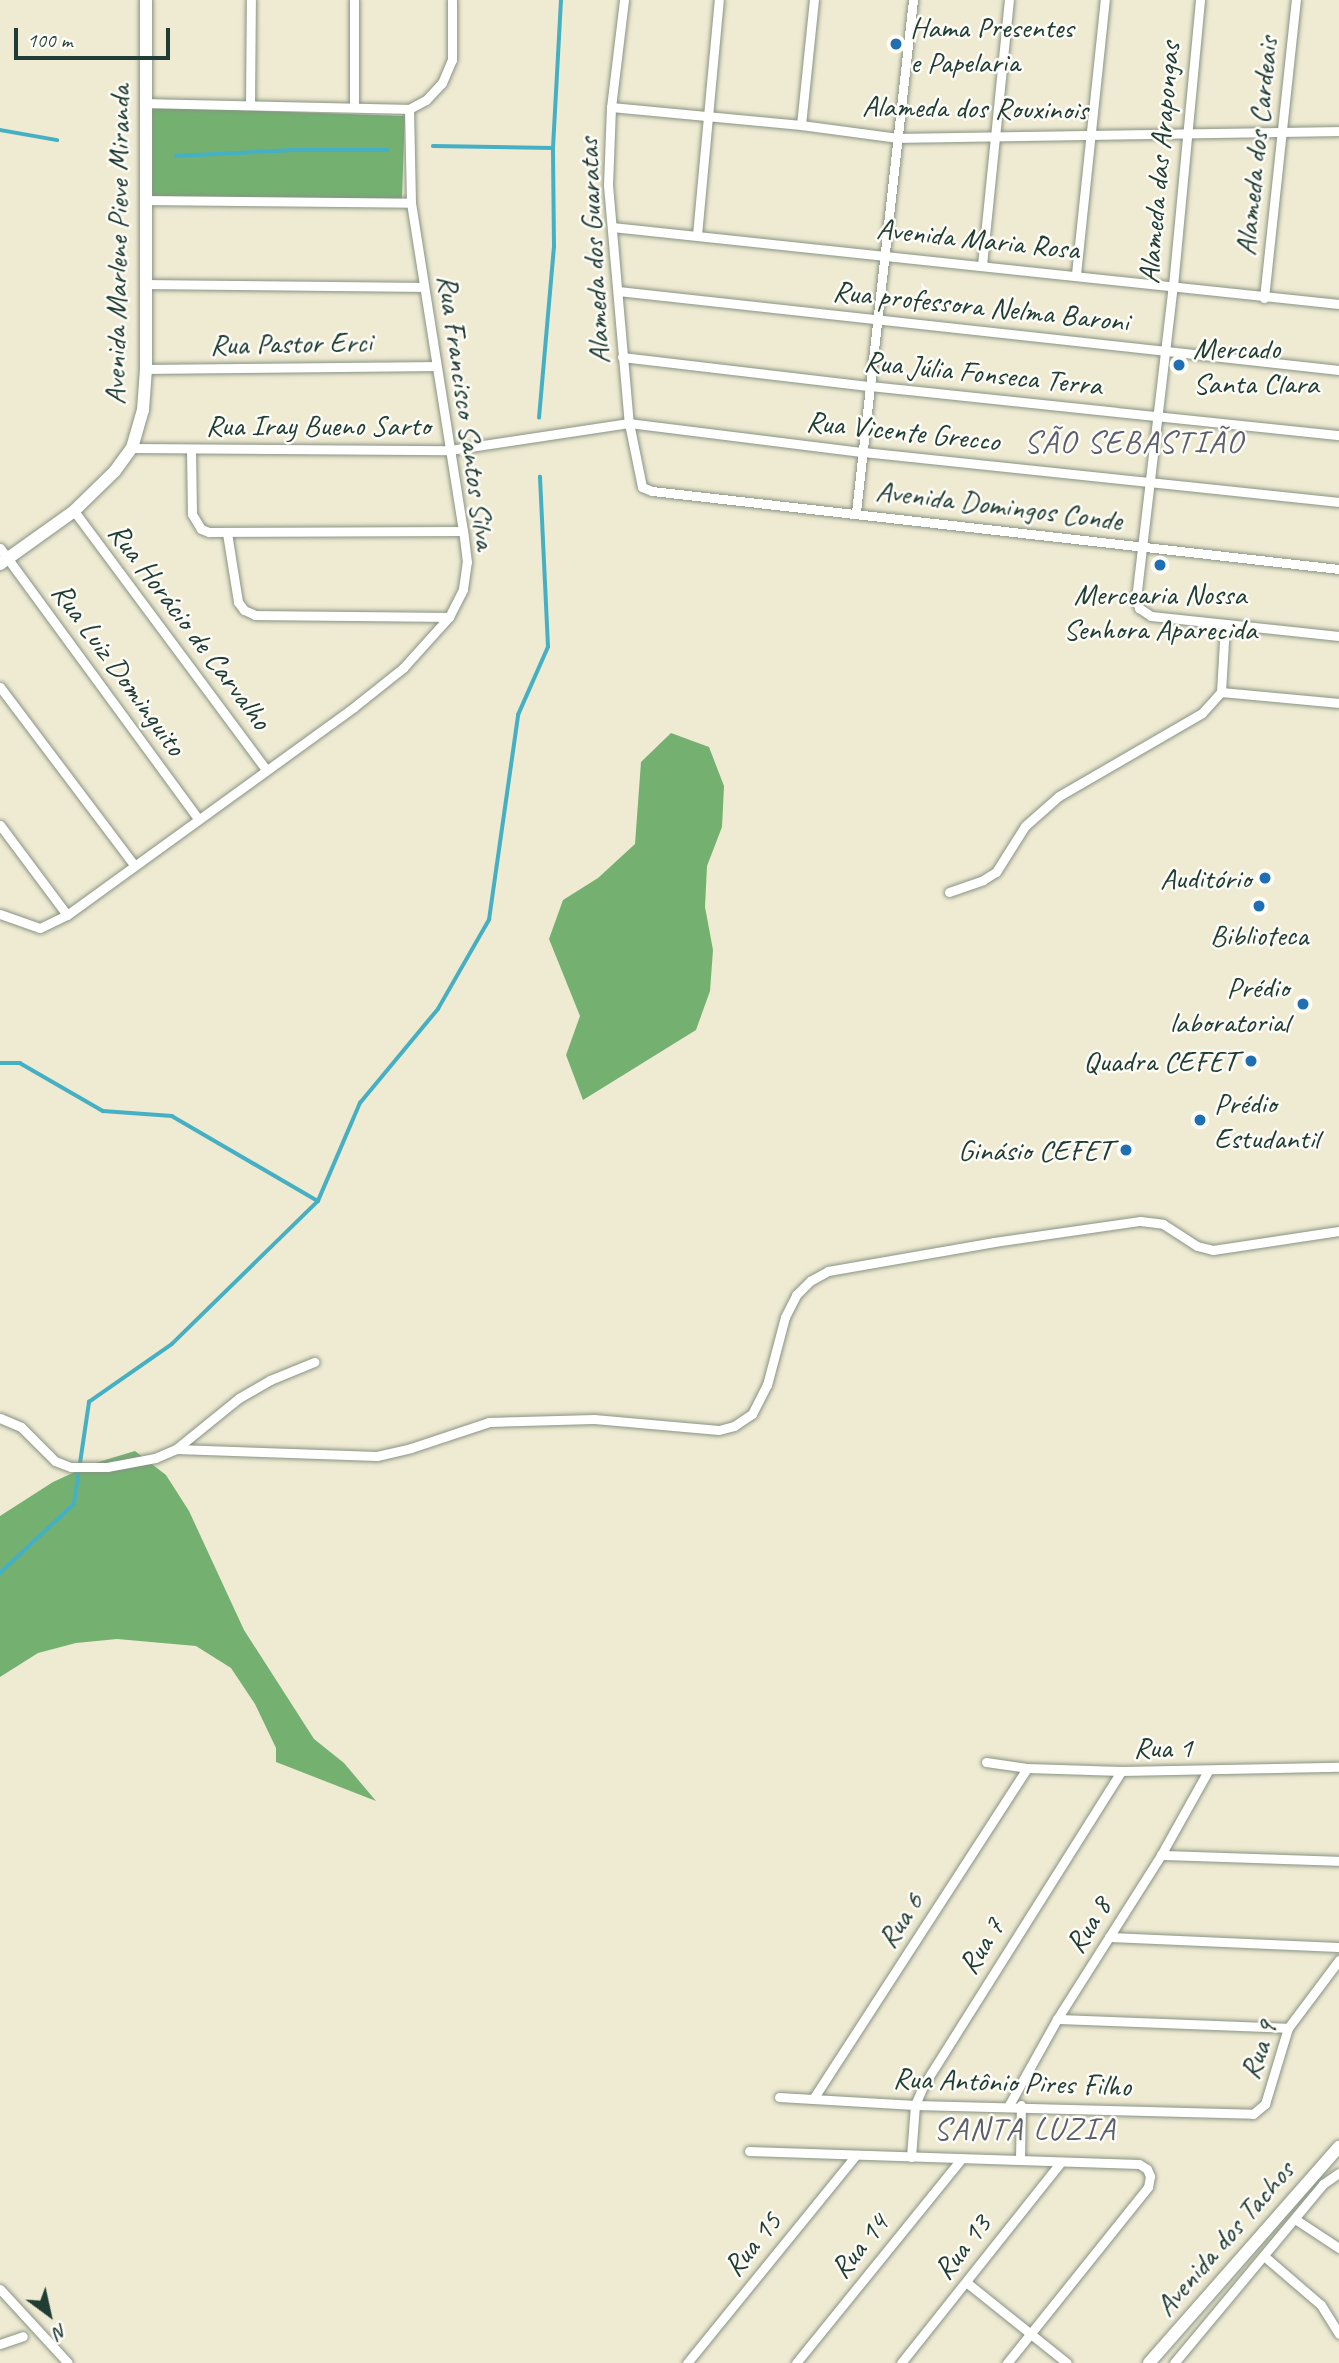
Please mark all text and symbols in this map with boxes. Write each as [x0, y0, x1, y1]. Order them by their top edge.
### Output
place label: Hama Presentes e Papelaria [910, 9, 1074, 79]
scale bar [18, 14, 173, 58]
text: 100 m [27, 27, 72, 53]
street label: Alameda dos Cardeais [1227, 35, 1285, 257]
marker: Hama Presentes e Papelaria [888, 36, 904, 52]
street label: Alameda das Arapongas [1131, 41, 1187, 285]
street label: Avenida Marlene Pieve Miranda [96, 85, 138, 405]
street label: Alameda dos Rouxinois [862, 88, 1088, 128]
street label: Alameda dos Guaratas [569, 137, 617, 365]
street label: Avenida Maria Rosa [874, 210, 1082, 268]
street label: Rua Francisco Santos Silva [430, 272, 504, 552]
street label: Rua professora Nelma Baroni [830, 272, 1132, 340]
street label: Rua Pastor Erci [209, 324, 373, 362]
place label: Mercado Santa Clara [1193, 330, 1318, 400]
street label: Rua Júlia Fonseca Terra [863, 343, 1103, 403]
marker: Mercado Santa Clara [1171, 357, 1187, 373]
street label: Rua Vicente Grecco [805, 403, 1001, 459]
street label: Rua Iray Bueno Sarto [205, 407, 431, 443]
district label: SÃO SEBASTIÃO [1026, 423, 1242, 461]
street label: Avenida Domingos Conde [874, 472, 1124, 538]
street label: Rua Horácio de Carvalho [101, 516, 279, 736]
marker: Mercearia Nossa Senhora Aparecida [1152, 557, 1168, 573]
street label: Rua Luiz Dominguito [45, 576, 193, 762]
place label: Mercearia Nossa Senhora Aparecida [1063, 576, 1257, 646]
place label: Auditório [1160, 860, 1251, 896]
marker: Auditório [1257, 870, 1273, 886]
marker: Biblioteca [1251, 898, 1267, 914]
place label: Biblioteca [1210, 917, 1308, 953]
place label: Prédio laboratorial [1170, 969, 1289, 1040]
marker: Prédio laboratorial [1295, 996, 1311, 1012]
place label: Quadra CEFET [1083, 1043, 1237, 1079]
marker: Quadra CEFET [1243, 1053, 1259, 1069]
place label: Prédio Estudantil [1214, 1085, 1319, 1156]
marker: Prédio Estudantil [1192, 1112, 1208, 1128]
place label: Ginásio CEFET [958, 1132, 1112, 1168]
marker: Ginásio CEFET [1118, 1142, 1134, 1158]
street label: Rua 1 [1133, 1729, 1193, 1765]
street label: Rua 6 [869, 1885, 931, 1955]
street label: Rua 8 [1057, 1890, 1119, 1960]
street label: Rua 7 [950, 1911, 1012, 1981]
street label: Rua 9 [1231, 2016, 1285, 2084]
street label: Rua Antônio Pires Filho [892, 2060, 1132, 2104]
district label: SANTA LUZIA [935, 2110, 1115, 2148]
street label: Avenida dos Tachos [1147, 2153, 1301, 2323]
street label: Rua 15 [715, 2204, 789, 2284]
street label: Rua 14 [822, 2206, 896, 2286]
street label: Rua 13 [925, 2207, 999, 2287]
north arrow [14, 2279, 84, 2349]
text: N [49, 2318, 72, 2345]

